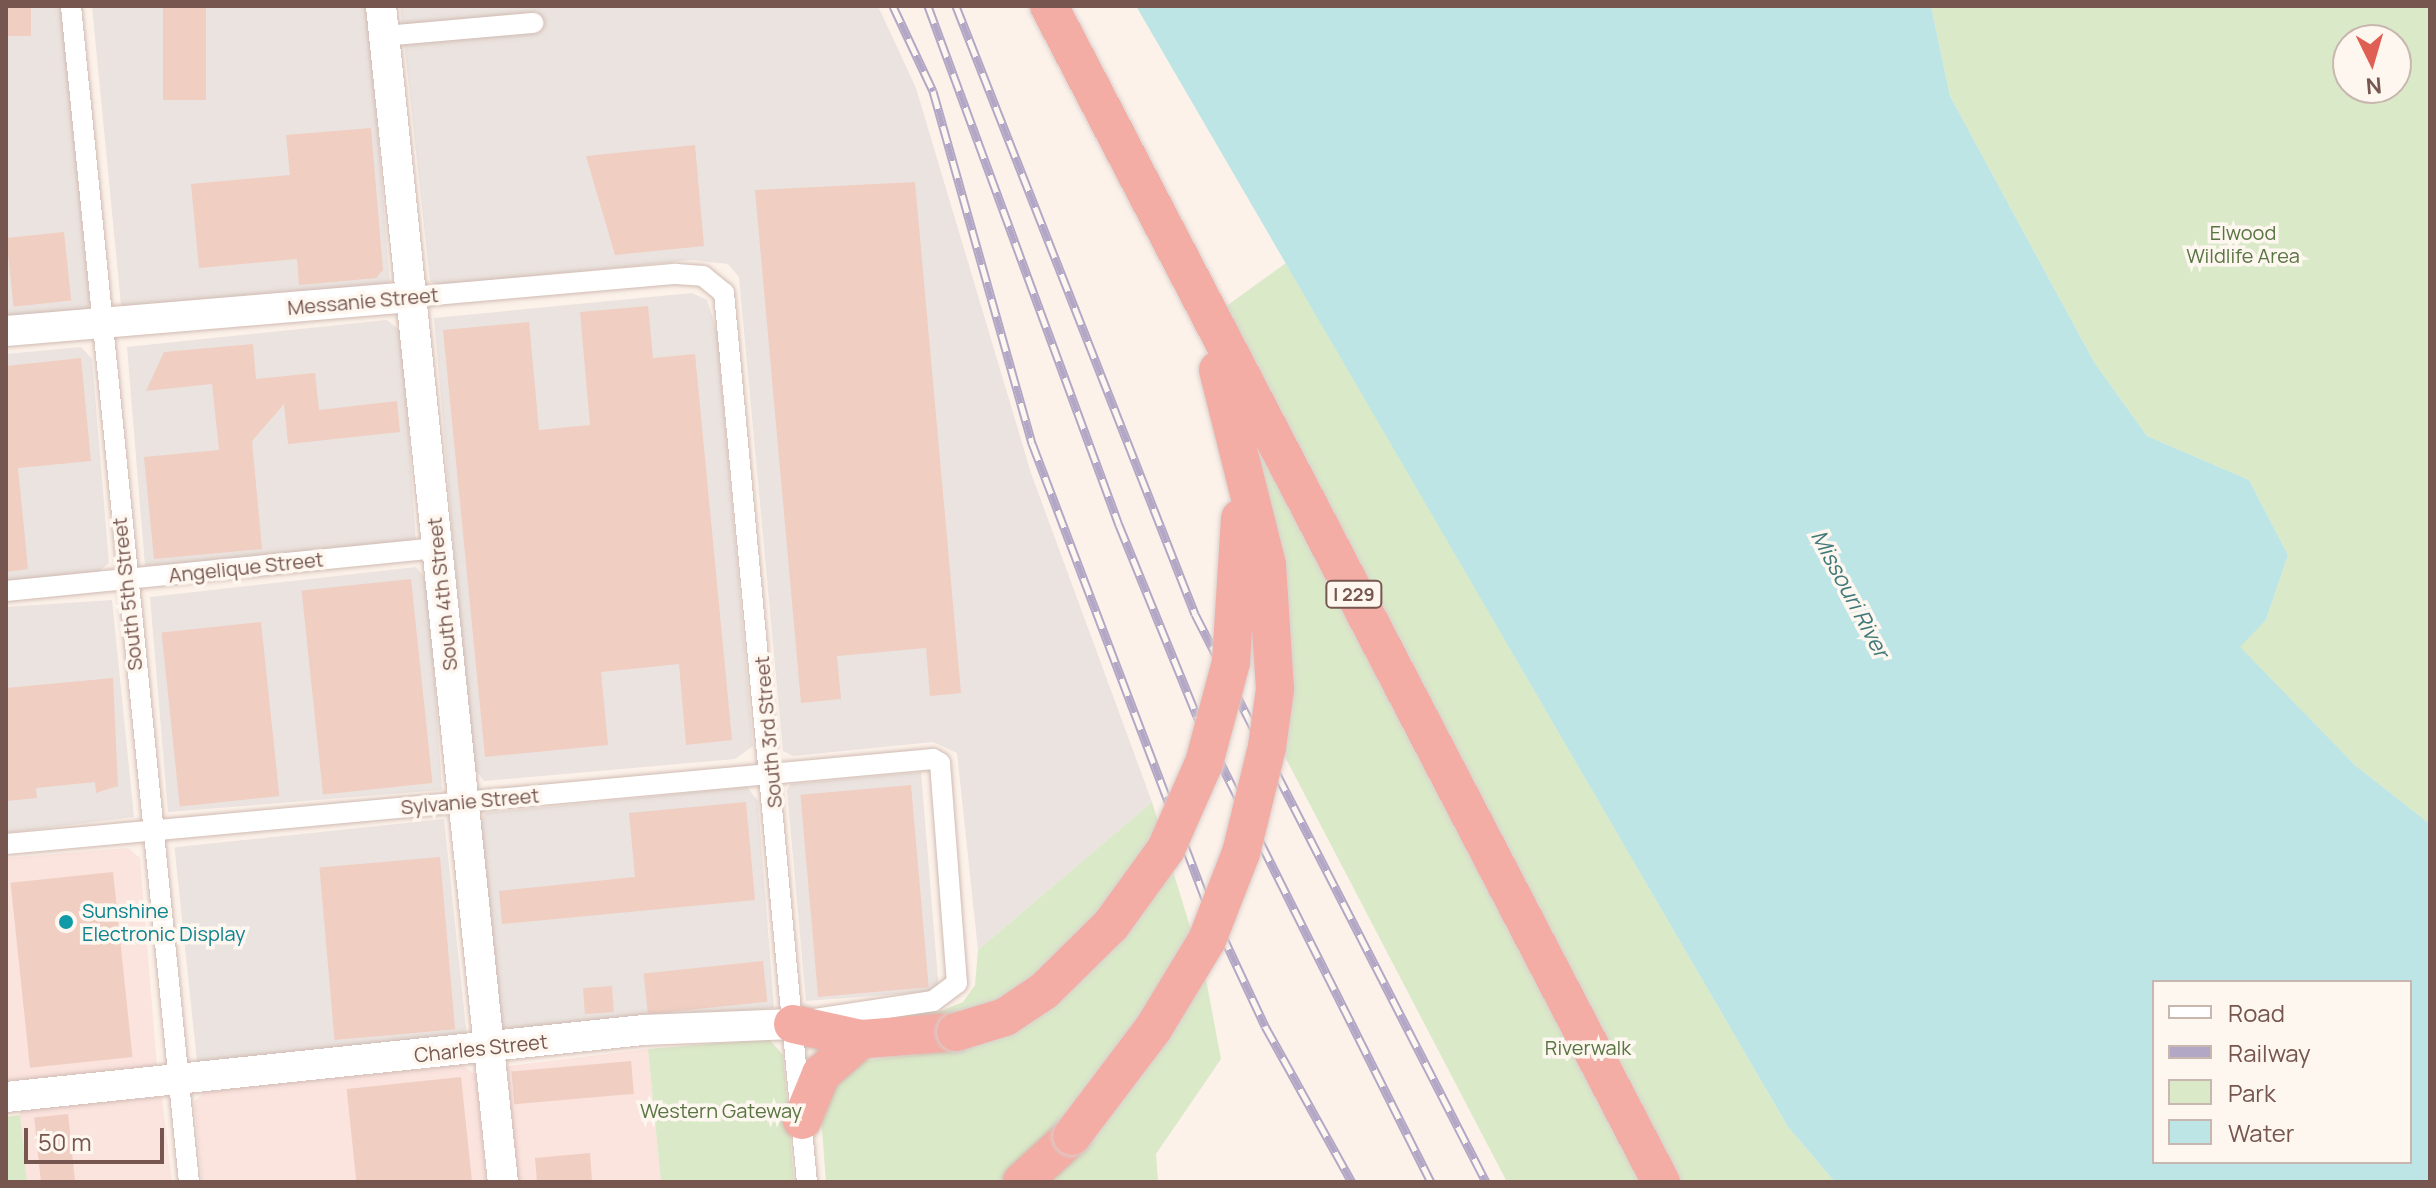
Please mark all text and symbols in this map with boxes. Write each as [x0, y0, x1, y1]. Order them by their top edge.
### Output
north arrow [2332, 24, 2412, 104]
text: N [2365, 70, 2383, 102]
park label: Elwood Wildlife Area [2186, 221, 2300, 268]
street label: Messanie Street [286, 282, 440, 320]
street label: South 5th Street [107, 516, 147, 672]
street label: South 4th Street [422, 516, 462, 672]
water label: Missouri River [1805, 526, 1895, 662]
street label: Angelique Street [167, 547, 325, 587]
road number: I 229 [1324, 580, 1384, 608]
street label: South 3rd Street [749, 655, 787, 809]
street label: Sylvanie Street [400, 783, 540, 819]
place label: Sunshine Electronic Display [82, 898, 245, 945]
marker: Sunshine Electronic Display [57, 913, 75, 931]
legend [2152, 980, 2412, 1164]
text: Road [2228, 996, 2285, 1029]
street label: Charles Street [413, 1029, 549, 1067]
park label: Riverwalk [1545, 1035, 1631, 1059]
text: Railway [2228, 1036, 2311, 1069]
text: Park [2228, 1076, 2276, 1109]
park label: Western Gateway [640, 1098, 802, 1122]
scale bar [28, 1112, 168, 1162]
text: Water [2228, 1116, 2295, 1149]
text: 50 m [38, 1125, 92, 1158]

